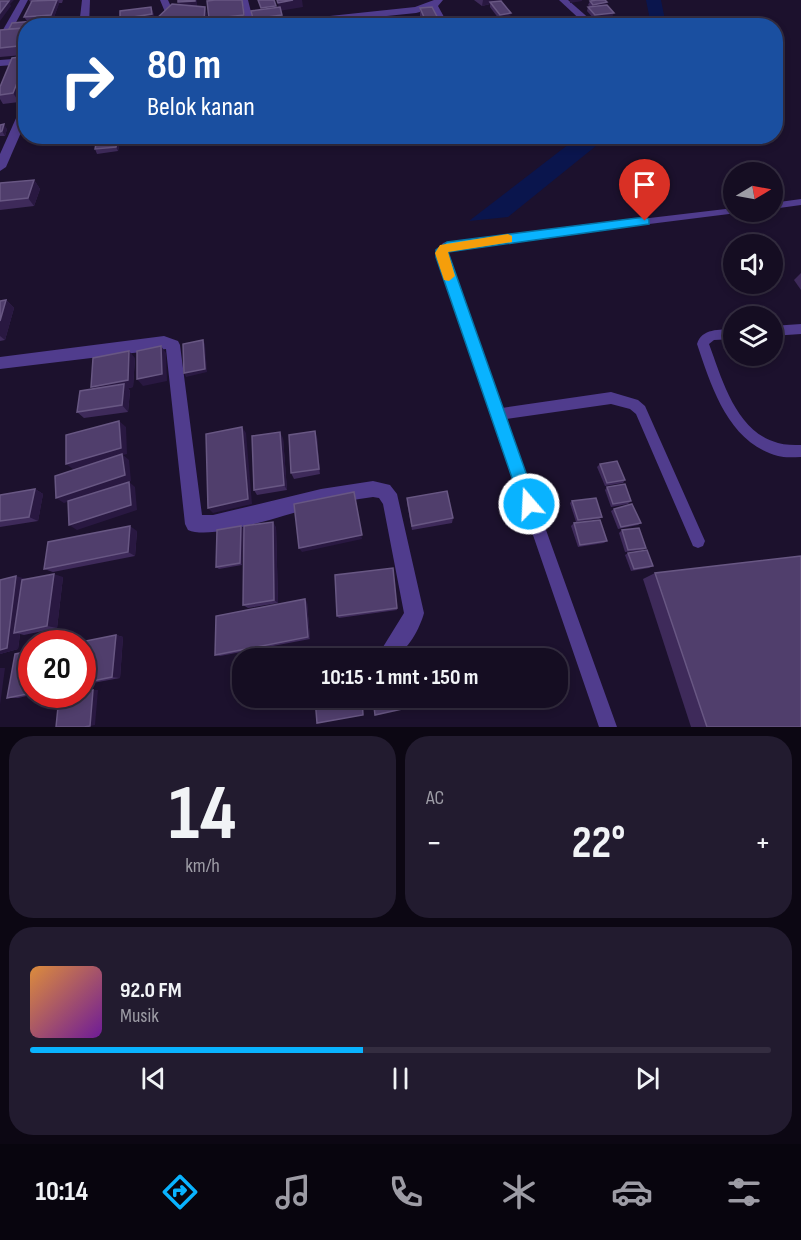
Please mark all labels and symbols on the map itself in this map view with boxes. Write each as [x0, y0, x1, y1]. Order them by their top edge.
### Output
pin [619, 159, 670, 221]
north arrow [723, 162, 783, 222]
position arrow [497, 472, 561, 536]
speed limit sign: 20 [18, 630, 96, 708]

